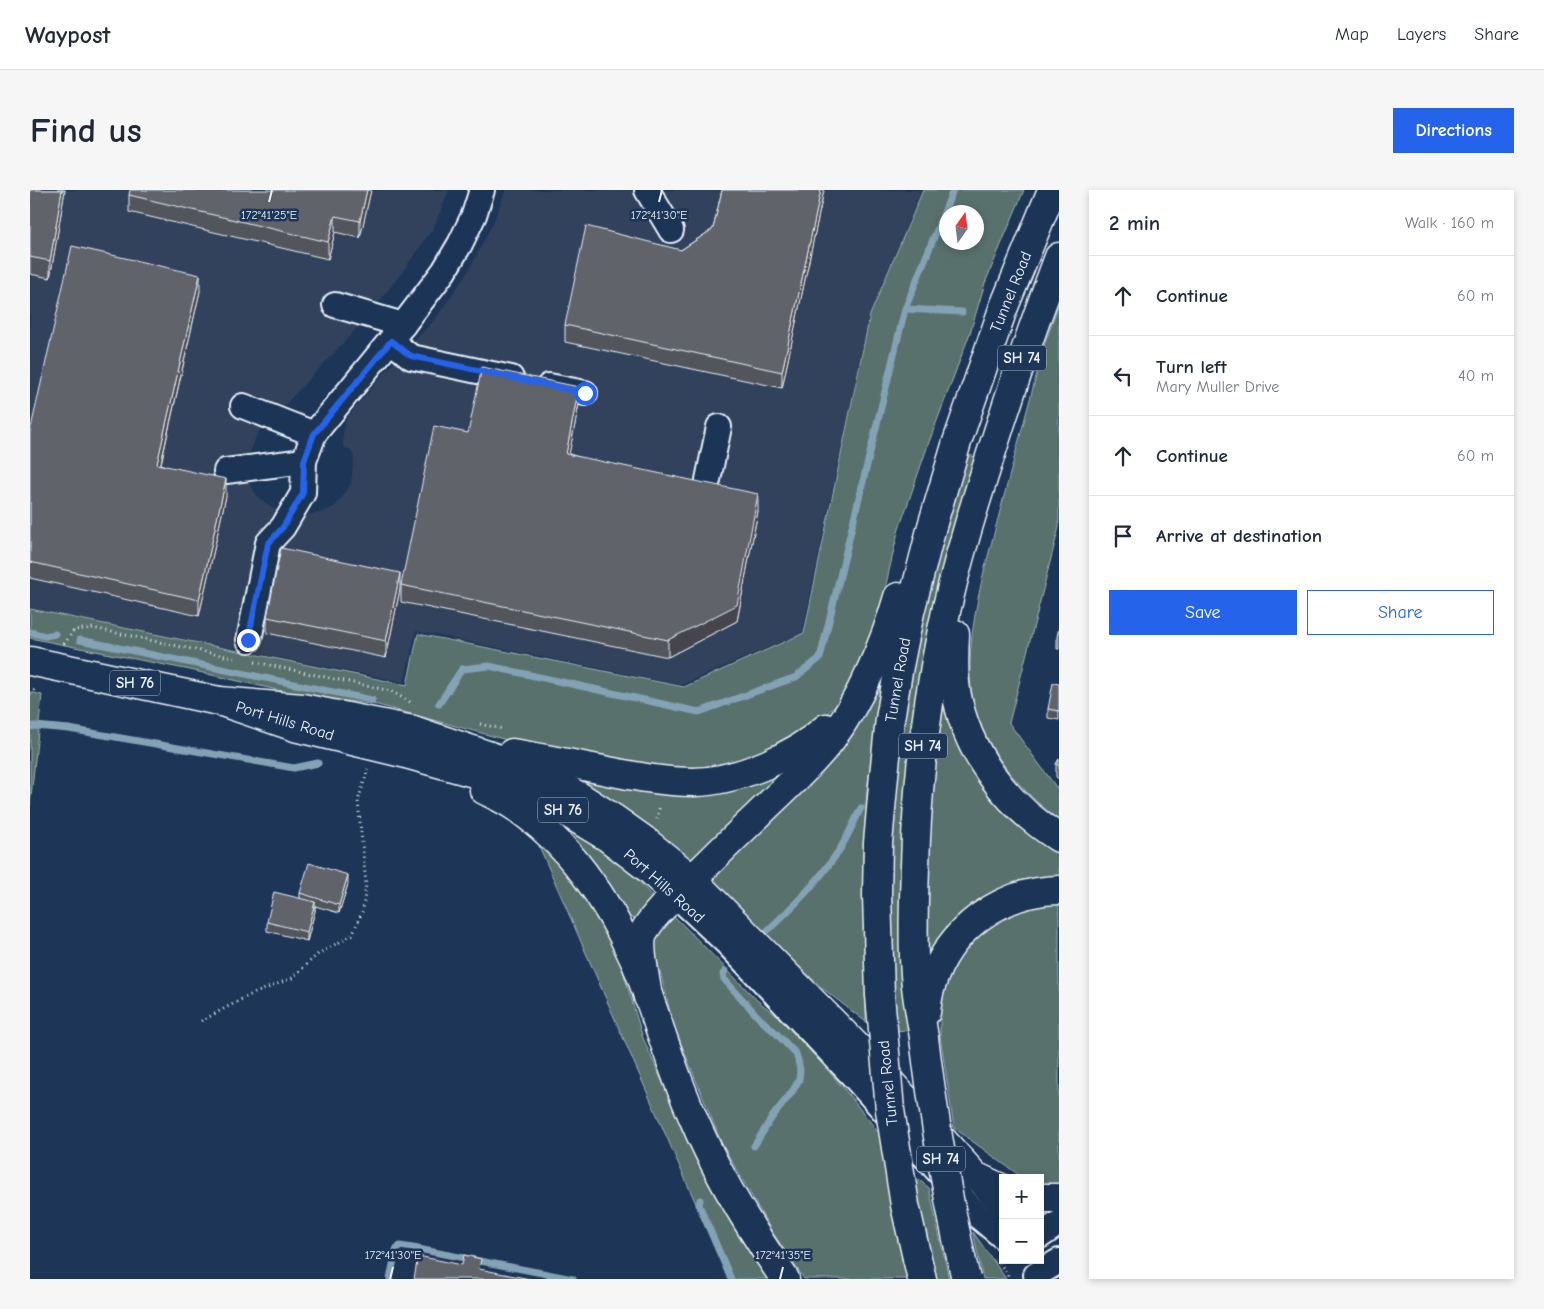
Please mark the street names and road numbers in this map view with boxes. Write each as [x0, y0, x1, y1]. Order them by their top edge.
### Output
street label: Tunnel Road [987, 249, 1035, 335]
road number: SH 74 [998, 346, 1046, 370]
street label: Tunnel Road [882, 636, 914, 724]
road number: SH 76 [110, 670, 160, 696]
street label: Port Hills Road [234, 698, 336, 744]
road number: SH 74 [899, 734, 947, 758]
road number: SH 76 [538, 798, 588, 822]
street label: Port Hills Road [620, 845, 708, 927]
street label: Tunnel Road [875, 1039, 901, 1127]
road number: SH 74 [917, 1146, 965, 1172]

